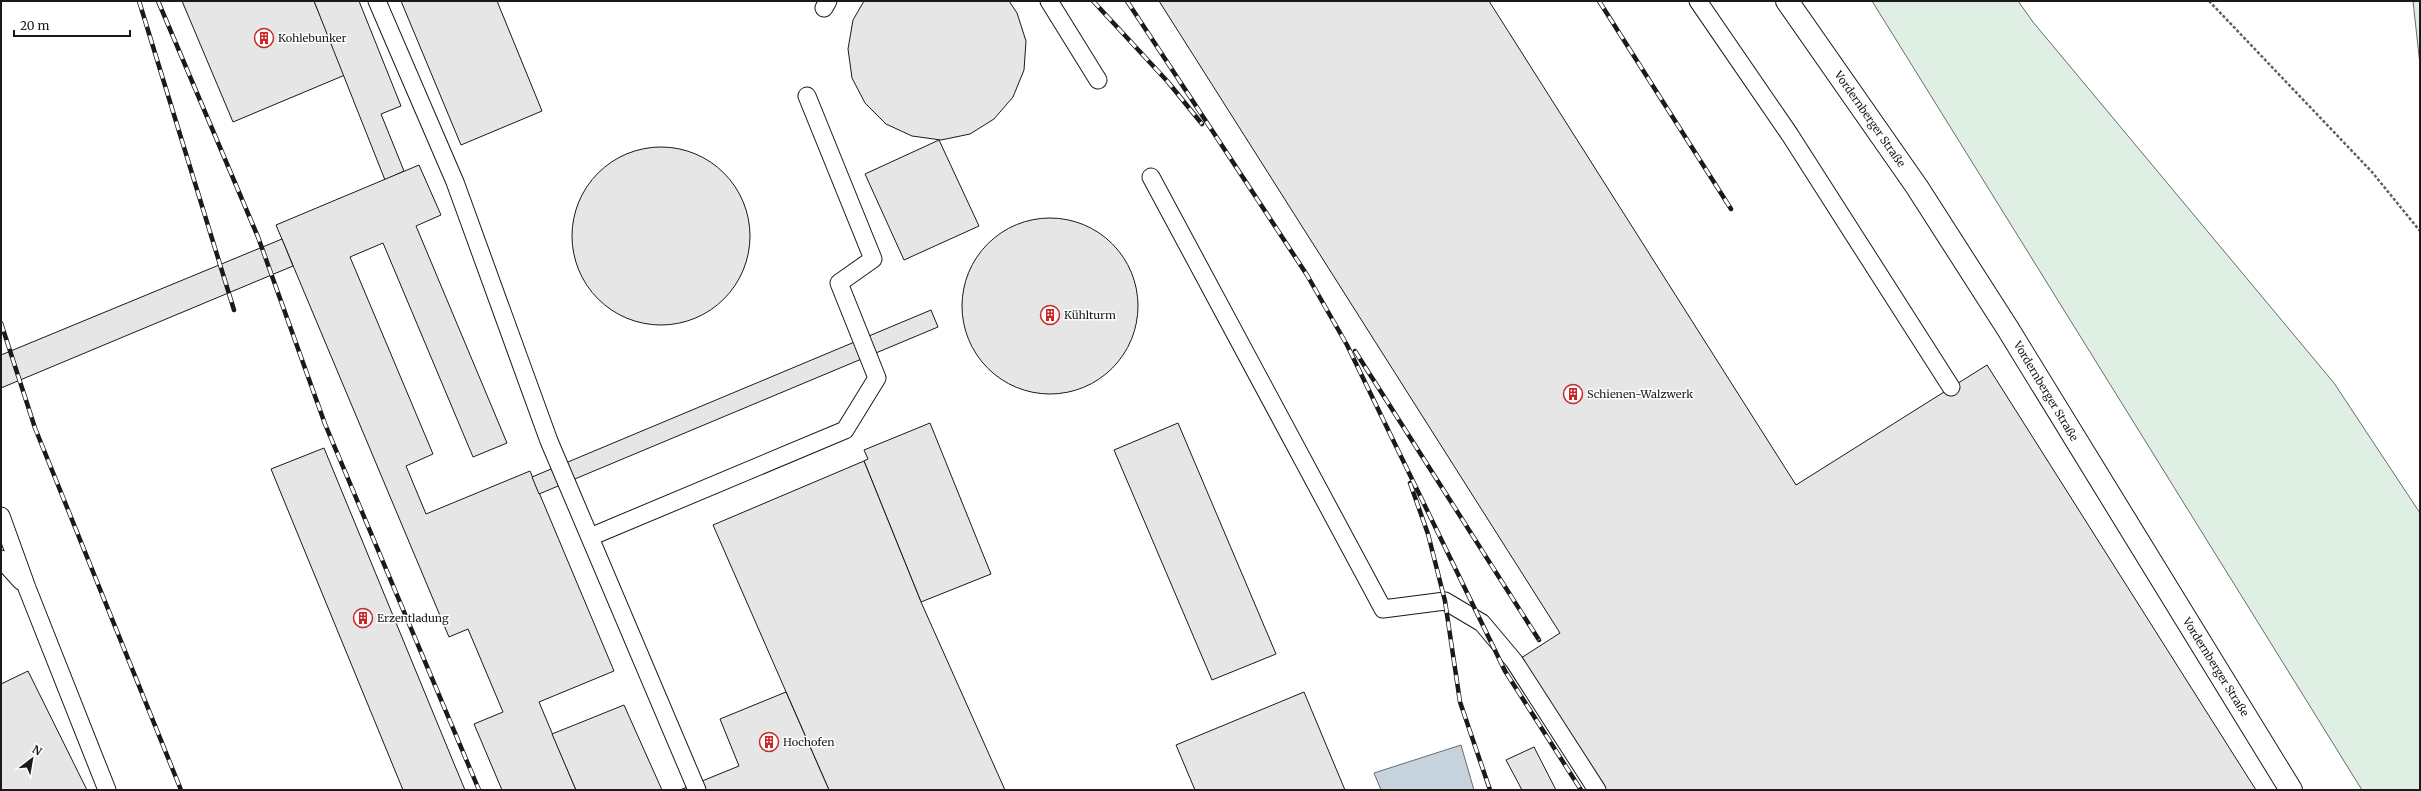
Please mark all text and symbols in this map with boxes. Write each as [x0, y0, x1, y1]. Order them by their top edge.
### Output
scale bar [14, 12, 130, 38]
text: 20 m [20, 18, 49, 33]
building icon: Kohlebunker [253, 27, 275, 49]
place label: Kohlebunker [278, 31, 346, 45]
street label: Vordernberger Straße [1831, 67, 1909, 170]
building icon: Kühlturm [1039, 304, 1061, 326]
place label: Kühlturm [1064, 308, 1116, 322]
street label: Vordernberger Straße [2010, 338, 2081, 444]
building icon: Schienen-Walzwerk [1562, 383, 1584, 405]
place label: Schienen-Walzwerk [1587, 387, 1693, 401]
building icon: Erzentladung [352, 607, 374, 629]
place label: Erzentladung [377, 611, 449, 625]
street label: Vordernberger Straße [2179, 614, 2252, 719]
building icon: Hochofen [758, 731, 780, 753]
place label: Hochofen [783, 735, 835, 749]
north arrow [12, 739, 52, 779]
text: N [30, 742, 45, 759]

